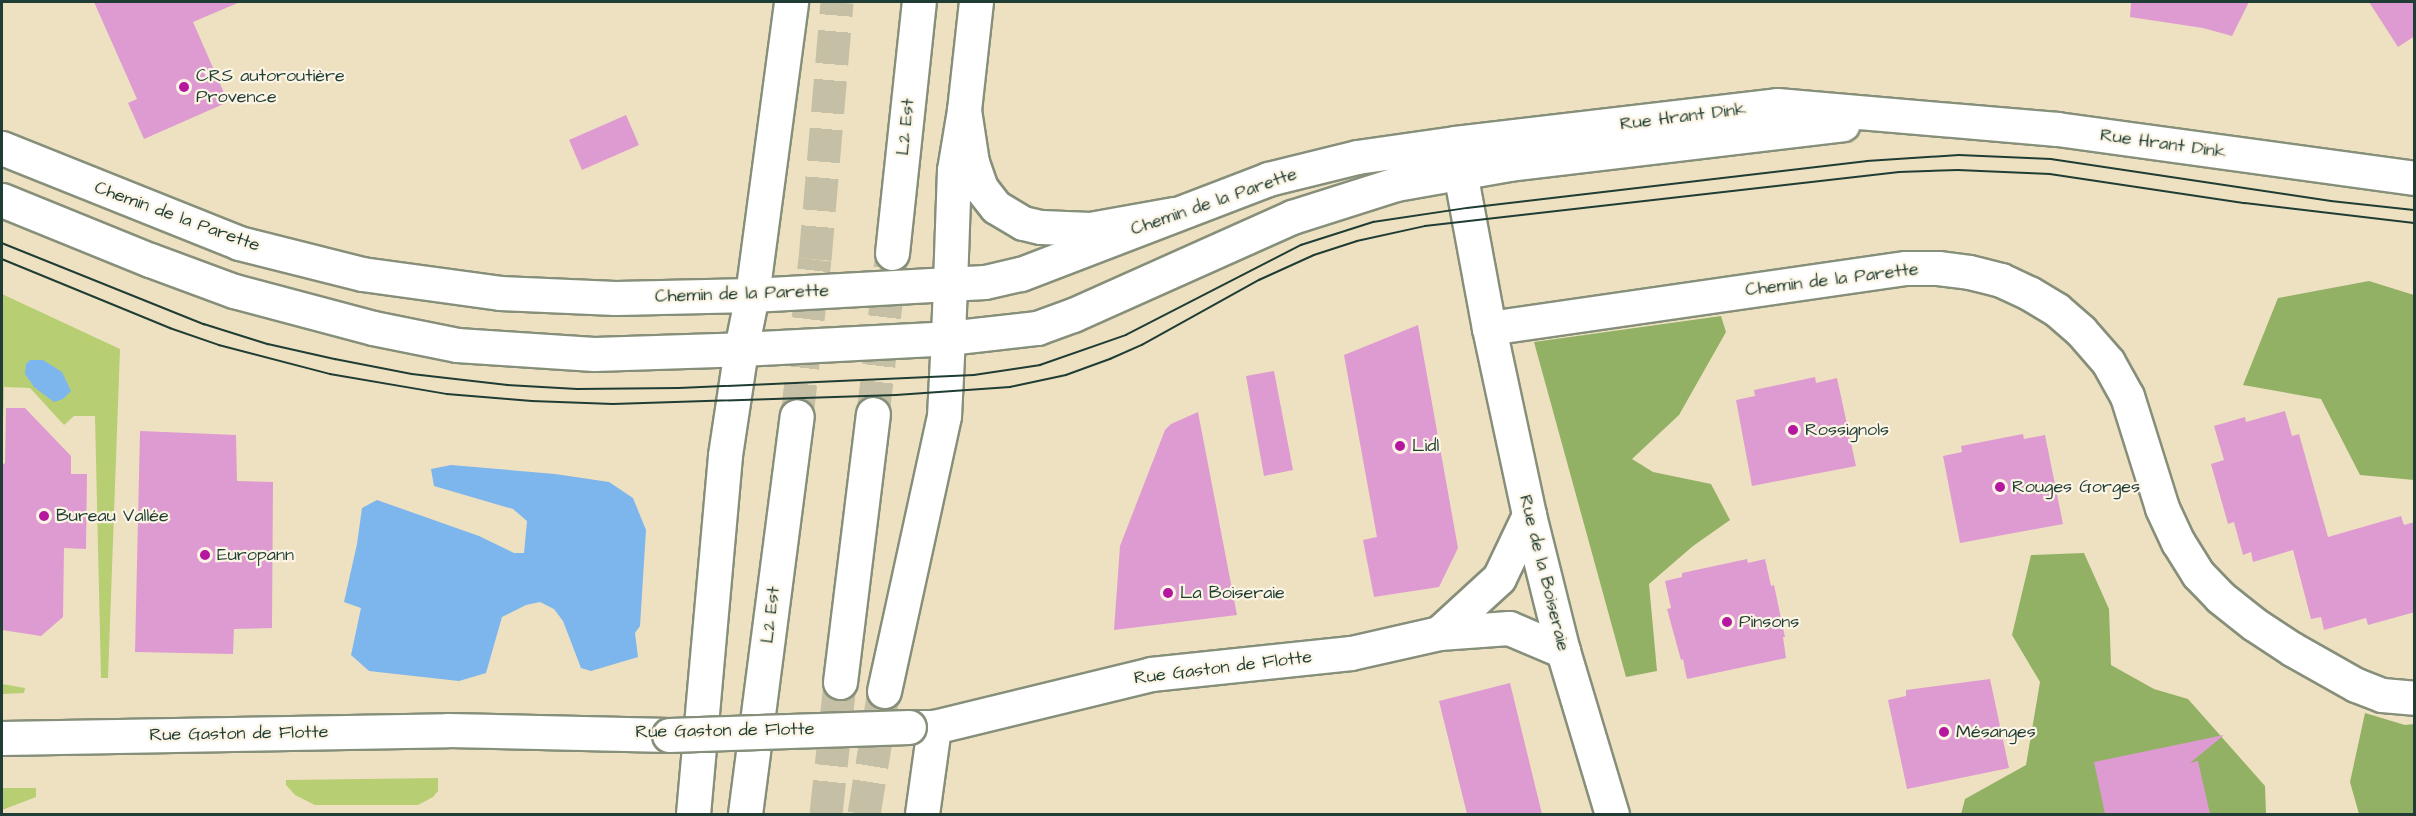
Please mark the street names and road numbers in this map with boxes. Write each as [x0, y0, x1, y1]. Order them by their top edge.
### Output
street label: L2 Est [892, 98, 920, 156]
street label: Rue Hrant Dink [1619, 99, 1747, 135]
street label: Rue Hrant Dink [2099, 124, 2227, 164]
street label: Chemin de la Parette [1128, 163, 1300, 241]
street label: Chemin de la Parette [91, 177, 263, 257]
street label: Chemin de la Parette [1744, 259, 1920, 301]
street label: Chemin de la Parette [655, 280, 829, 308]
street label: Rue de la Boiseraie [1514, 493, 1574, 653]
street label: L2 Est [757, 585, 785, 645]
street label: Rue Gaston de Flotte [1133, 646, 1313, 690]
street label: Rue Gaston de Flotte [635, 719, 815, 743]
street label: Rue Gaston de Flotte [149, 722, 329, 746]

